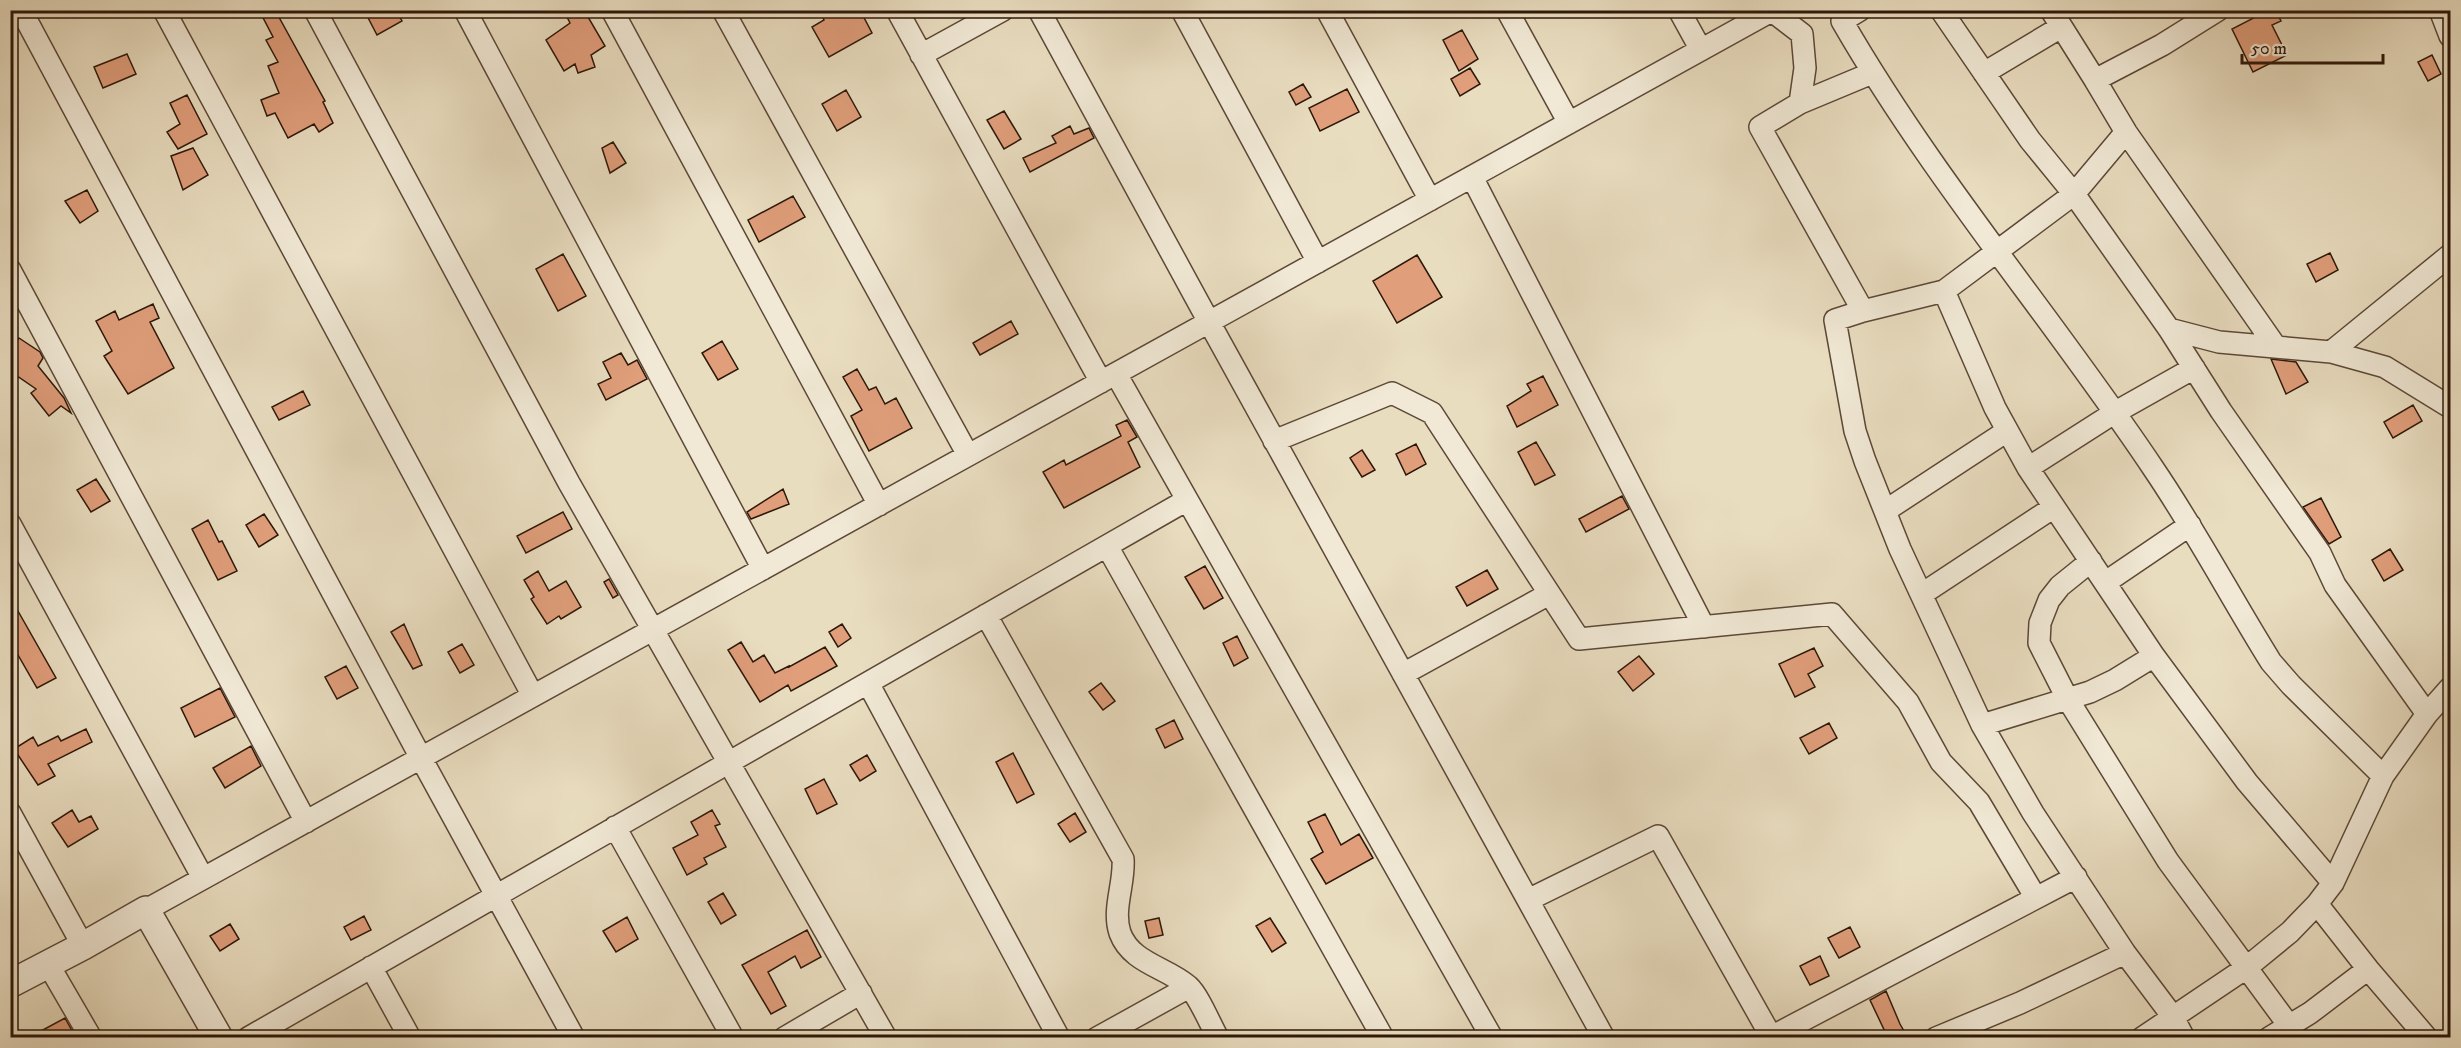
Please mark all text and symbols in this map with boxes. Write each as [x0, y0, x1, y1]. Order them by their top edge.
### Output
scale bar [2242, 27, 2383, 65]
text: 50 m [2251, 38, 2287, 60]

